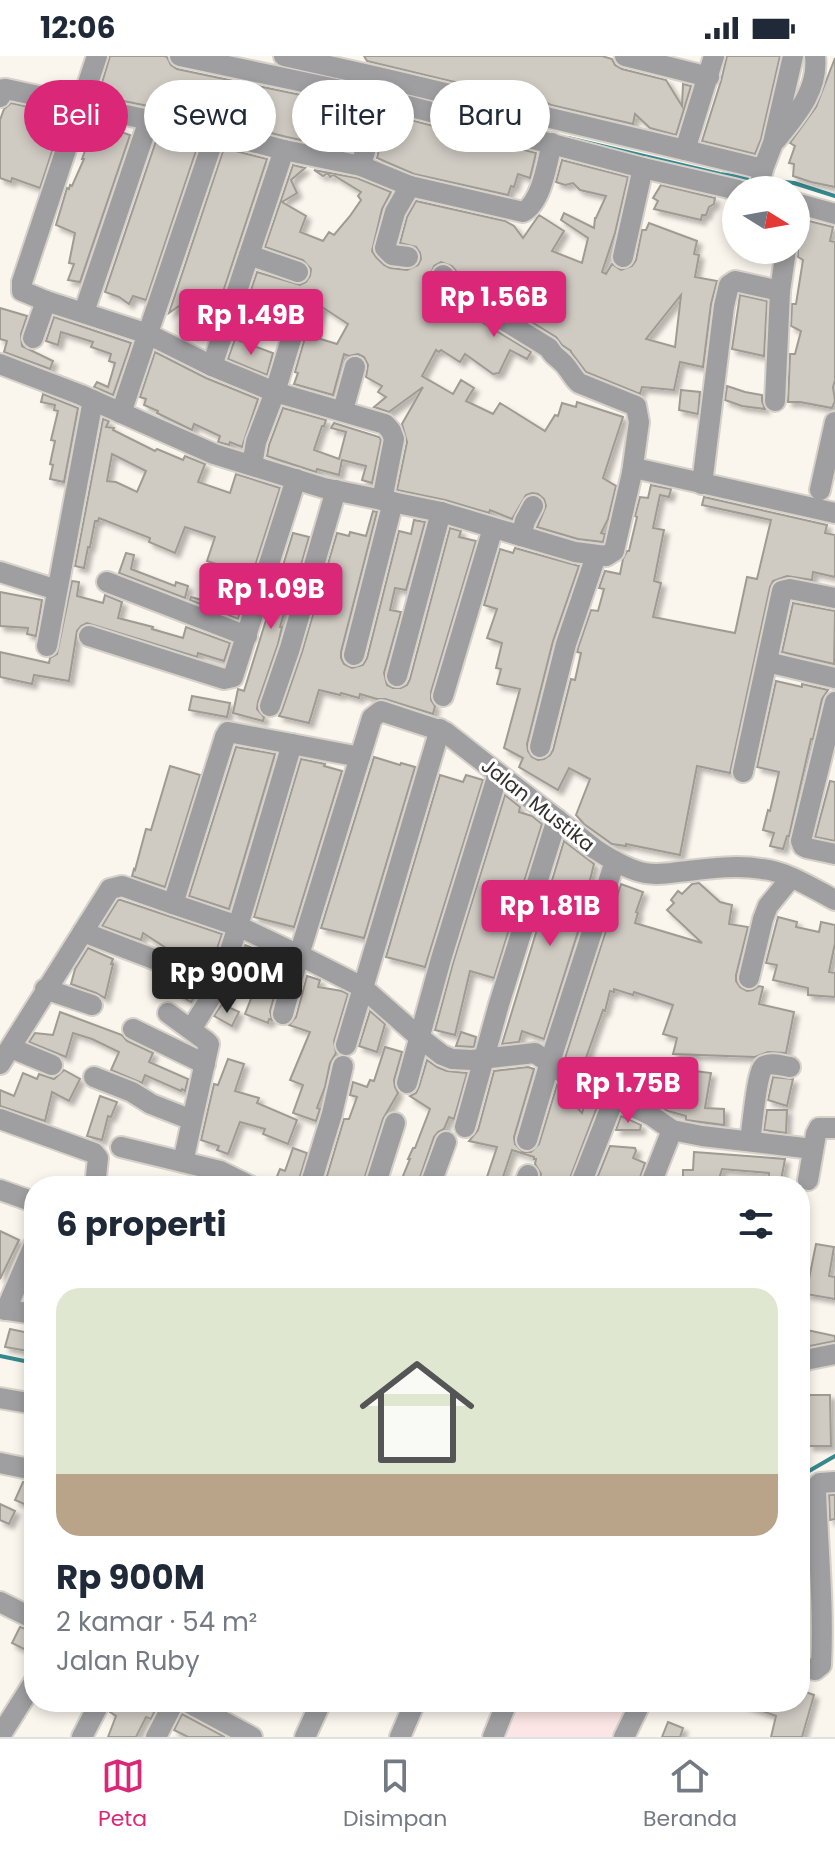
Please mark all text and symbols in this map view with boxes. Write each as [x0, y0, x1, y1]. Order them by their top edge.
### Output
text: 12:06 [40, 6, 116, 49]
chip: Beli [24, 80, 128, 152]
chip: Sewa [144, 80, 276, 152]
chip: Filter [292, 80, 414, 152]
chip: Baru [430, 80, 550, 152]
north arrow [722, 176, 810, 264]
map controls [722, 176, 810, 264]
pin: Rp 1.56B [411, 271, 577, 339]
text: Rp 1.56B [440, 279, 548, 315]
pin: Rp 1.49B [168, 289, 334, 357]
text: Rp 1.49B [197, 297, 305, 333]
pin: Rp 1.09B [188, 563, 354, 631]
text: Rp 1.09B [217, 571, 325, 607]
street label: Jalan Mustika [475, 752, 601, 858]
pin: Rp 1.81B [467, 880, 633, 948]
text: Rp 1.81B [500, 888, 600, 924]
pin: Rp 900M [153, 947, 301, 1015]
text: Rp 900M [170, 955, 284, 991]
pin: Rp 1.75B [545, 1057, 711, 1125]
text: Rp 1.75B [575, 1065, 681, 1101]
text: 6 properti [56, 1200, 227, 1248]
icon: filters [734, 1202, 778, 1246]
icon: home [345, 1340, 489, 1484]
text: Rp 900M [56, 1553, 205, 1601]
text: 2 kamar · 54 m² [56, 1604, 257, 1640]
text: Jalan Ruby [56, 1643, 200, 1679]
tab: Peta [98, 1754, 147, 1835]
tab: Disimpan [343, 1754, 447, 1835]
tab: Beranda [643, 1754, 737, 1835]

